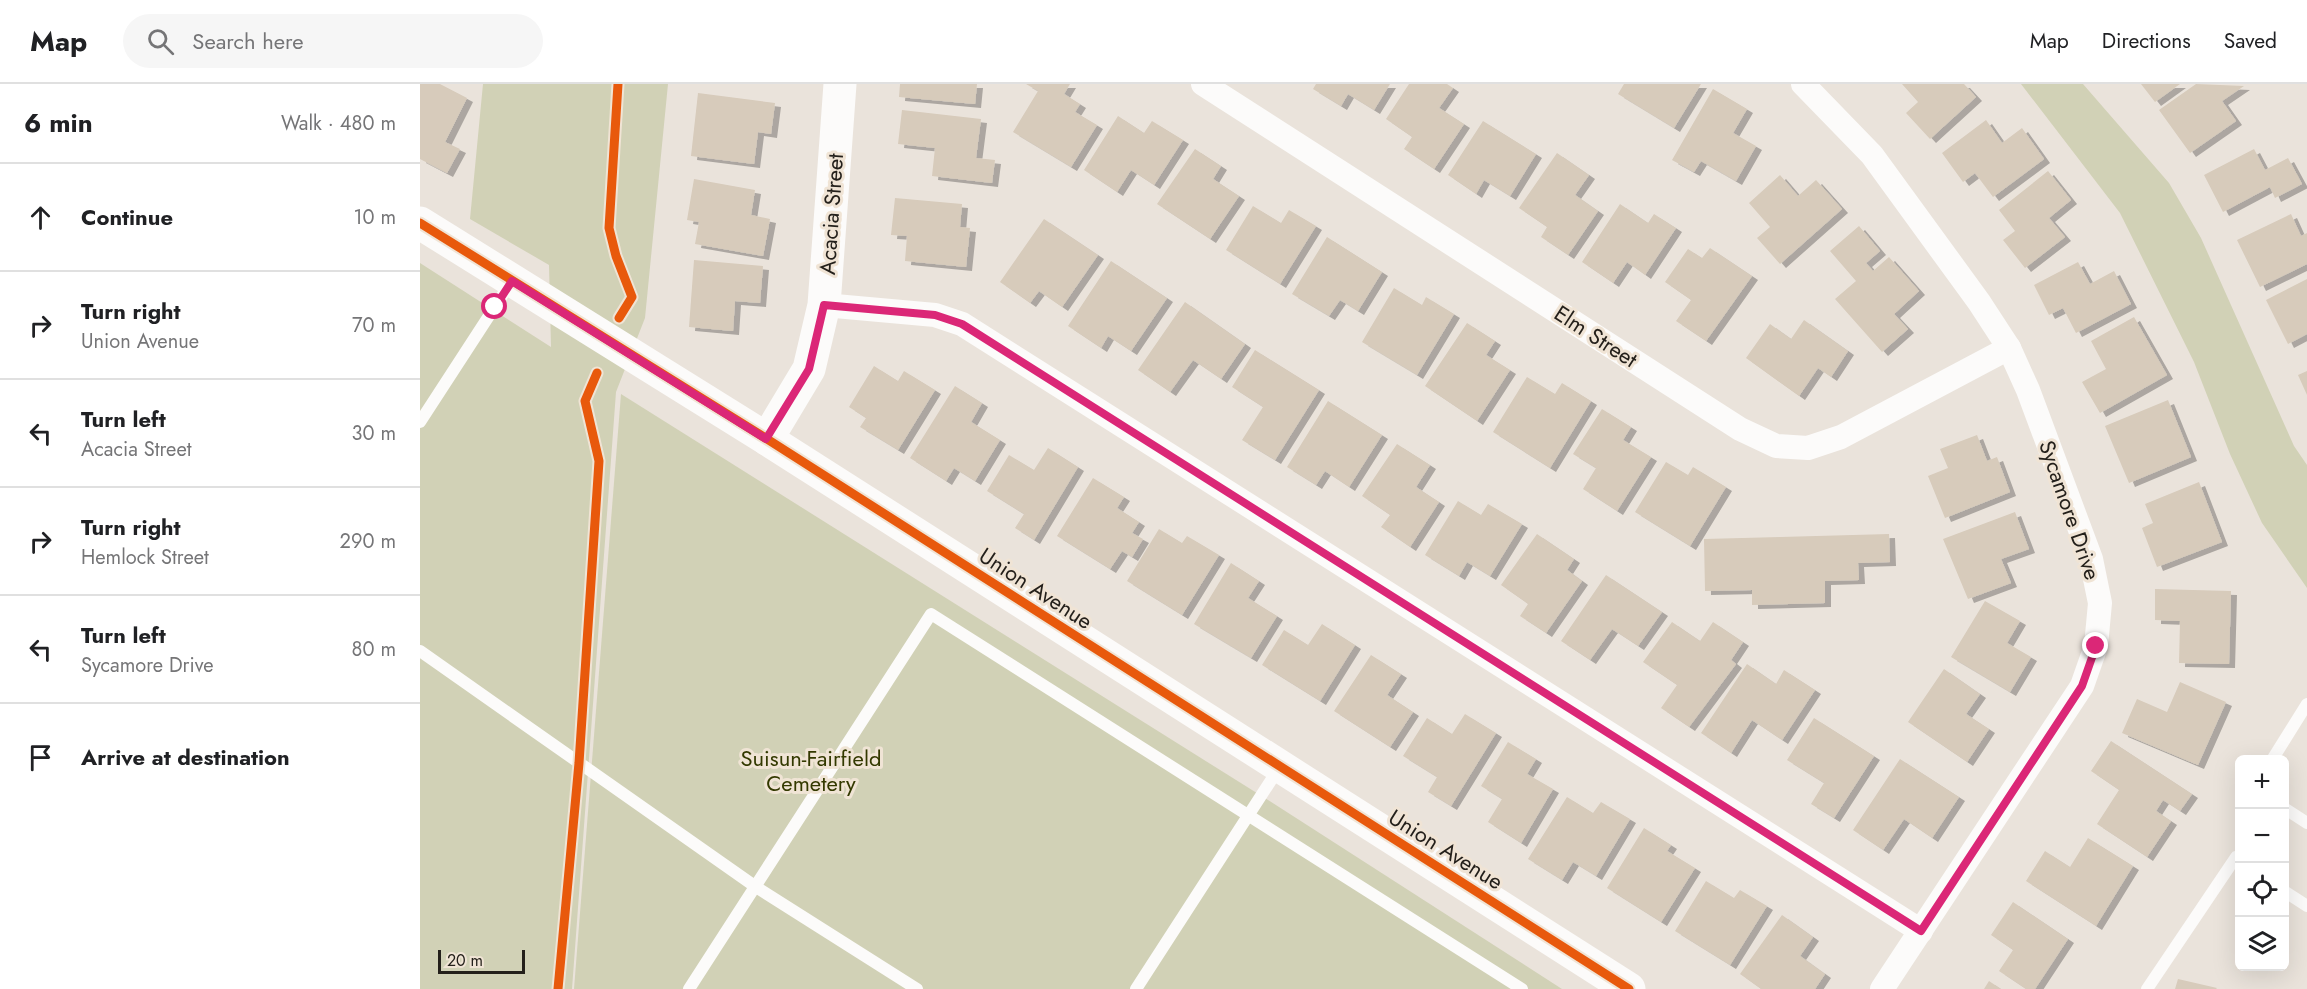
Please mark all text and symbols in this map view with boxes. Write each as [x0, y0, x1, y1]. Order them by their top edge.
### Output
search box [123, 14, 543, 68]
text: Map [30, 21, 87, 62]
icon: search [144, 25, 177, 58]
text: Search here [192, 25, 304, 57]
text: Map [2030, 26, 2069, 56]
text: Directions [2102, 26, 2191, 56]
text: Saved [2224, 26, 2277, 56]
text: 6 min [24, 104, 93, 142]
text: Walk · 480 m [281, 109, 396, 138]
street label: Acacia Street [811, 152, 851, 276]
icon: ahead [24, 201, 57, 234]
text: Continue [81, 201, 173, 233]
text: 10 m [353, 203, 396, 232]
route start [481, 293, 507, 319]
text: Turn right [81, 295, 181, 327]
street label: Elm Street [1548, 297, 1644, 375]
icon: right [24, 309, 57, 342]
text: 70 m [352, 311, 396, 340]
text: Union Avenue [81, 327, 199, 356]
text: Turn left [81, 403, 166, 435]
icon: left [24, 417, 57, 450]
text: 30 m [351, 419, 396, 448]
text: Acacia Street [81, 435, 191, 464]
street label: Sycamore Drive [2031, 436, 2109, 584]
text: Turn right [81, 511, 181, 543]
icon: right [24, 525, 57, 558]
text: 290 m [340, 527, 396, 556]
street label: Union Avenue [973, 539, 1099, 637]
text: Hemlock Street [81, 543, 209, 572]
text: Turn left [81, 619, 166, 651]
route end [2082, 632, 2108, 658]
icon: left [24, 633, 57, 666]
text: 80 m [351, 635, 396, 664]
text: Sycamore Drive [81, 651, 213, 680]
icon: arrive [24, 741, 57, 774]
text: Arrive at destination [81, 741, 290, 773]
park label: Suisun-Fairfield Cemetery [740, 742, 882, 799]
map controls [2235, 755, 2289, 971]
button: + [2235, 755, 2289, 809]
street label: Union Avenue [1383, 801, 1509, 897]
button: − [2235, 809, 2289, 863]
button: locate [2235, 863, 2289, 917]
button: layers [2235, 917, 2289, 971]
scale bar [438, 947, 525, 974]
text: 20 m [447, 949, 483, 972]

